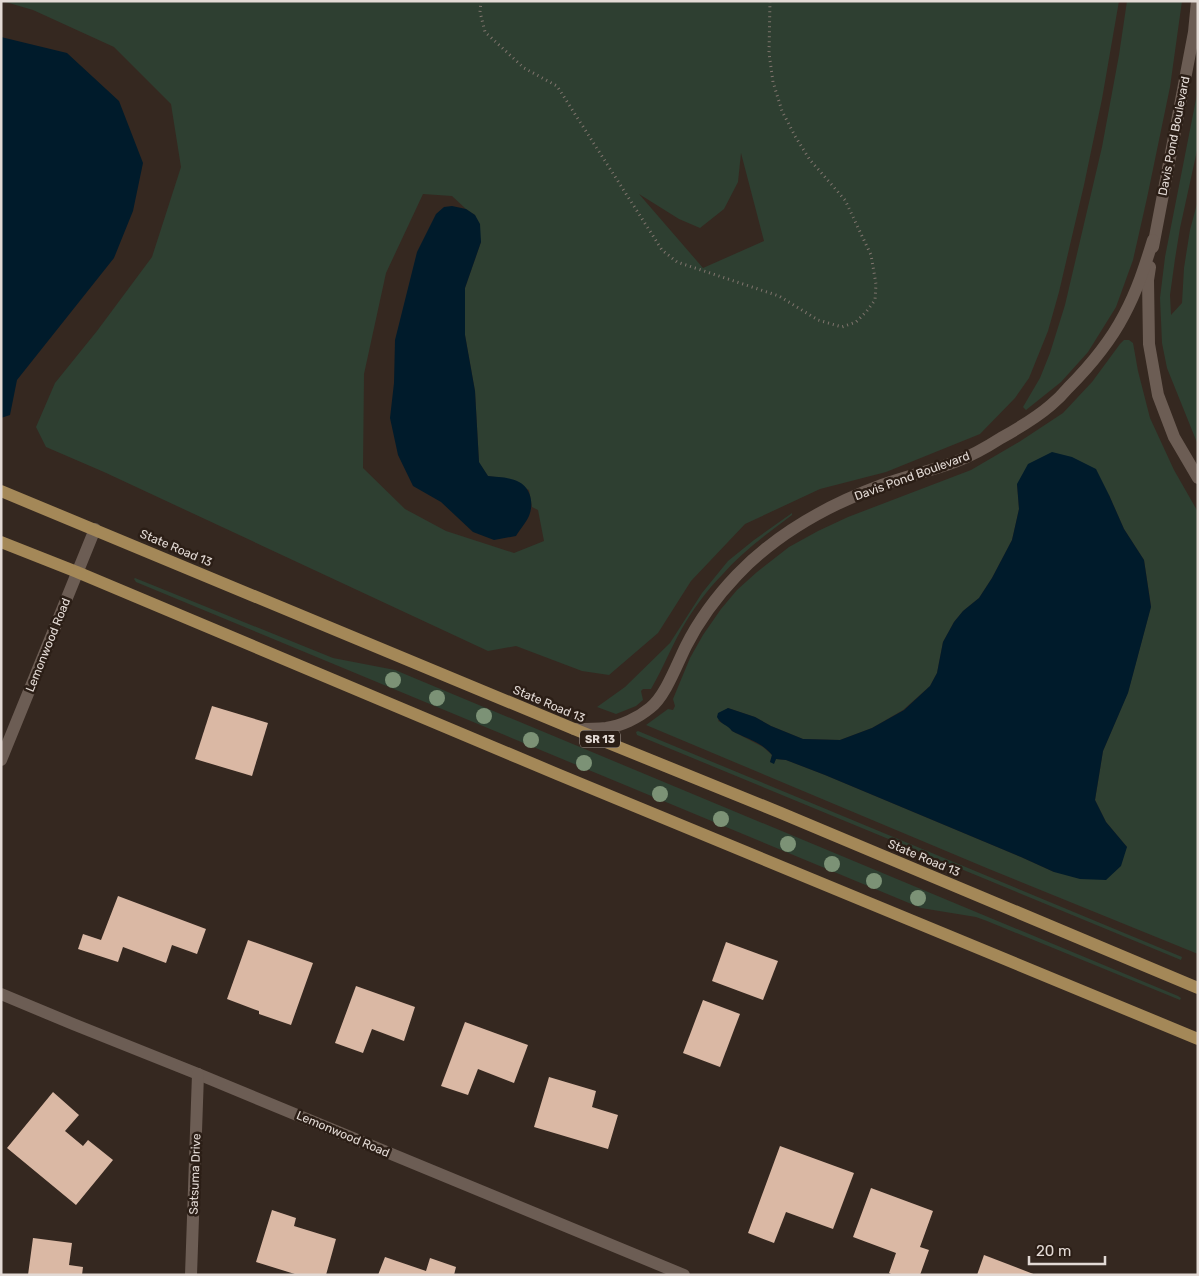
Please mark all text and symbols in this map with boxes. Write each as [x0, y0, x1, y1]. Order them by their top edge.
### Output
street label: Davis Pond Boulevard [1156, 75, 1192, 197]
street label: Davis Pond Boulevard [853, 449, 971, 503]
street label: State Road 13 [138, 527, 214, 569]
street label: Lemonwood Road [23, 596, 73, 694]
street label: State Road 13 [511, 683, 587, 725]
road number: SR 13 [580, 731, 620, 748]
street label: State Road 13 [886, 837, 962, 879]
street label: Lemonwood Road [294, 1108, 392, 1160]
street label: Satsuma Drive [187, 1133, 203, 1215]
scale bar [1029, 1234, 1105, 1266]
text: 20 m [1036, 1242, 1071, 1260]

